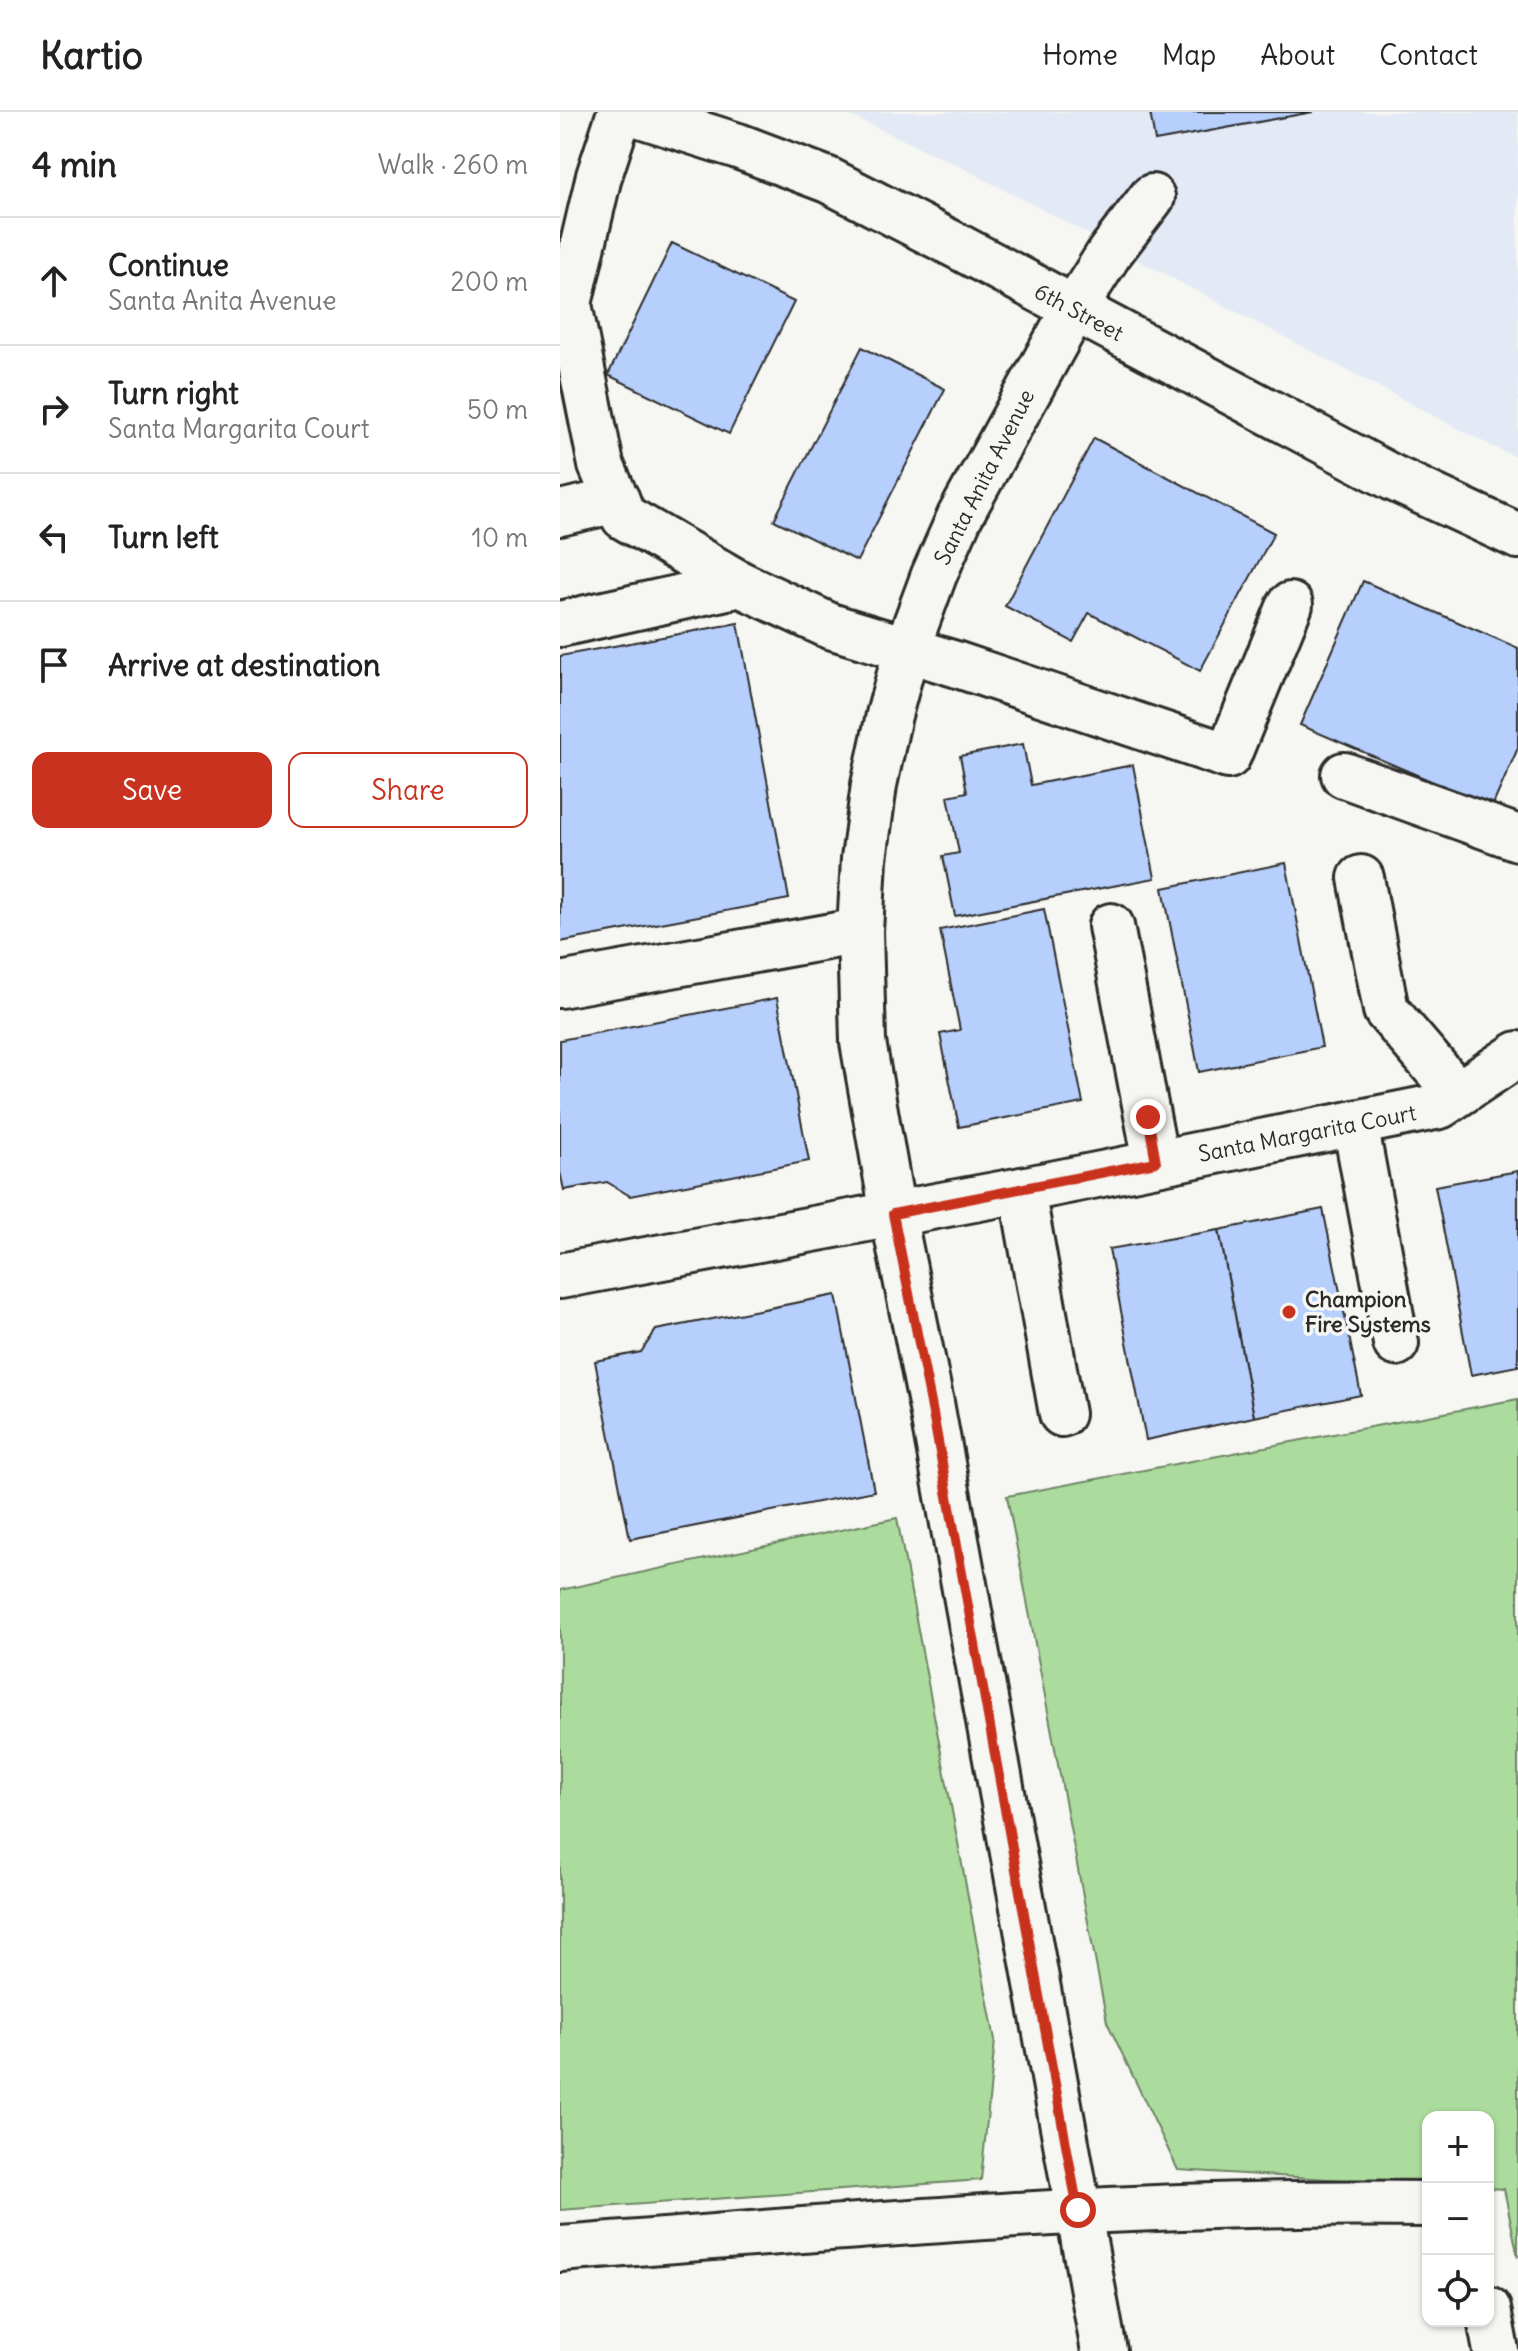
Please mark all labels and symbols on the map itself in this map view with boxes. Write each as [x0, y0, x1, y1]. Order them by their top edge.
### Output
street label: 6th Street [1030, 277, 1128, 347]
street label: Santa Anita Avenue [928, 385, 1040, 569]
street label: Santa Margarita Court [1196, 1098, 1418, 1168]
route end [1130, 1099, 1166, 1135]
place label: Champion Fire Systems [1305, 1285, 1431, 1338]
marker: Champion Fire Systems [1280, 1303, 1298, 1321]
route start [1060, 2192, 1096, 2228]

